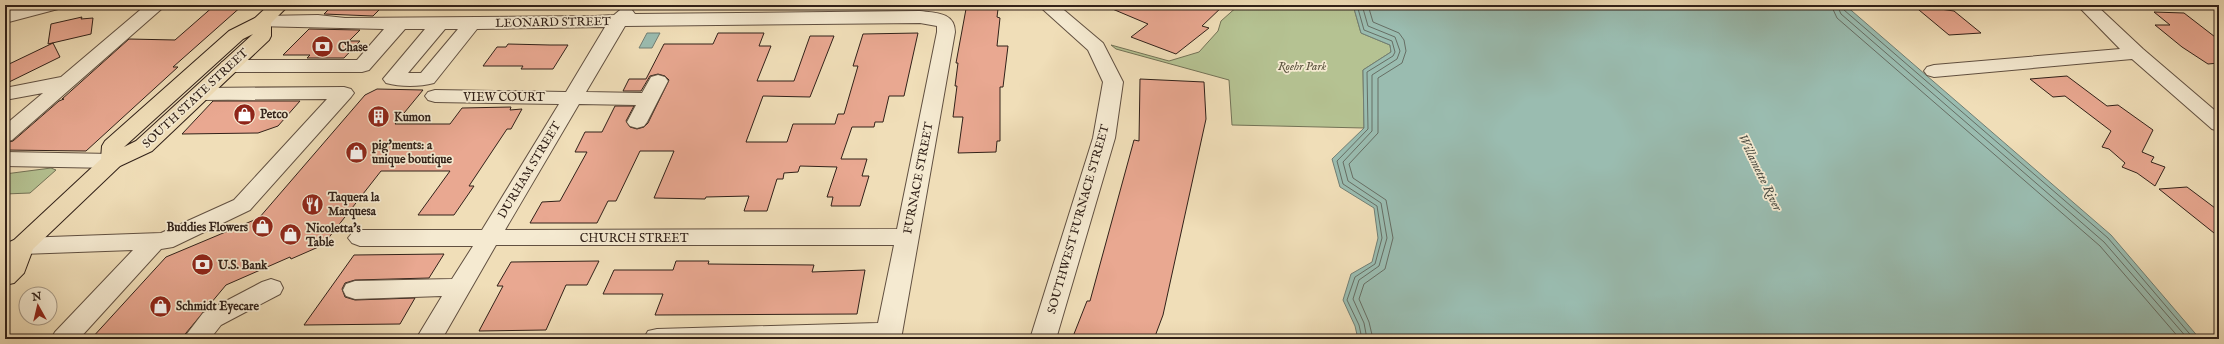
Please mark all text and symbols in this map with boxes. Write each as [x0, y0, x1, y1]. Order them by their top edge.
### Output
street label: LEONARD STREET [495, 14, 611, 31]
bank icon: Chase [309, 34, 335, 60]
place label: Chase [338, 40, 368, 55]
street label: SOUTH STATE STREET [139, 45, 252, 151]
park label: Roehr Park [1278, 59, 1326, 74]
street label: VIEW COURT [462, 90, 545, 105]
shop icon: Petco [232, 101, 258, 127]
building icon: Kumon [365, 104, 391, 130]
place label: Petco [260, 107, 289, 122]
place label: Kumon [394, 110, 432, 125]
street label: DURHAM STREET [495, 119, 564, 221]
street label: FURNACE STREET [900, 121, 937, 235]
street label: SOUTHWEST FURNACE STREET [1044, 122, 1113, 316]
water label: Willamette River [1734, 131, 1786, 215]
place label: pig'ments: a unique boutique [371, 138, 453, 168]
shop icon: pig'ments: a unique boutique [343, 139, 369, 165]
place label: Taquera la Marquesa [327, 190, 380, 220]
restaurant icon: Taquera la Marquesa [300, 191, 326, 217]
shop icon: Buddies Flowers [250, 214, 276, 240]
place label: Buddies Flowers [166, 220, 249, 235]
place label: Nicoletta's Table [305, 221, 361, 250]
shop icon: Nicoletta's Table [278, 222, 304, 248]
street label: CHURCH STREET [580, 231, 689, 246]
bank icon: U.S. Bank [189, 252, 215, 278]
place label: U.S. Bank [217, 258, 268, 273]
north arrow [18, 286, 58, 326]
text: N [30, 289, 43, 305]
shop icon: Schmidt Eyecare [147, 293, 173, 319]
place label: Schmidt Eyecare [176, 299, 259, 315]

